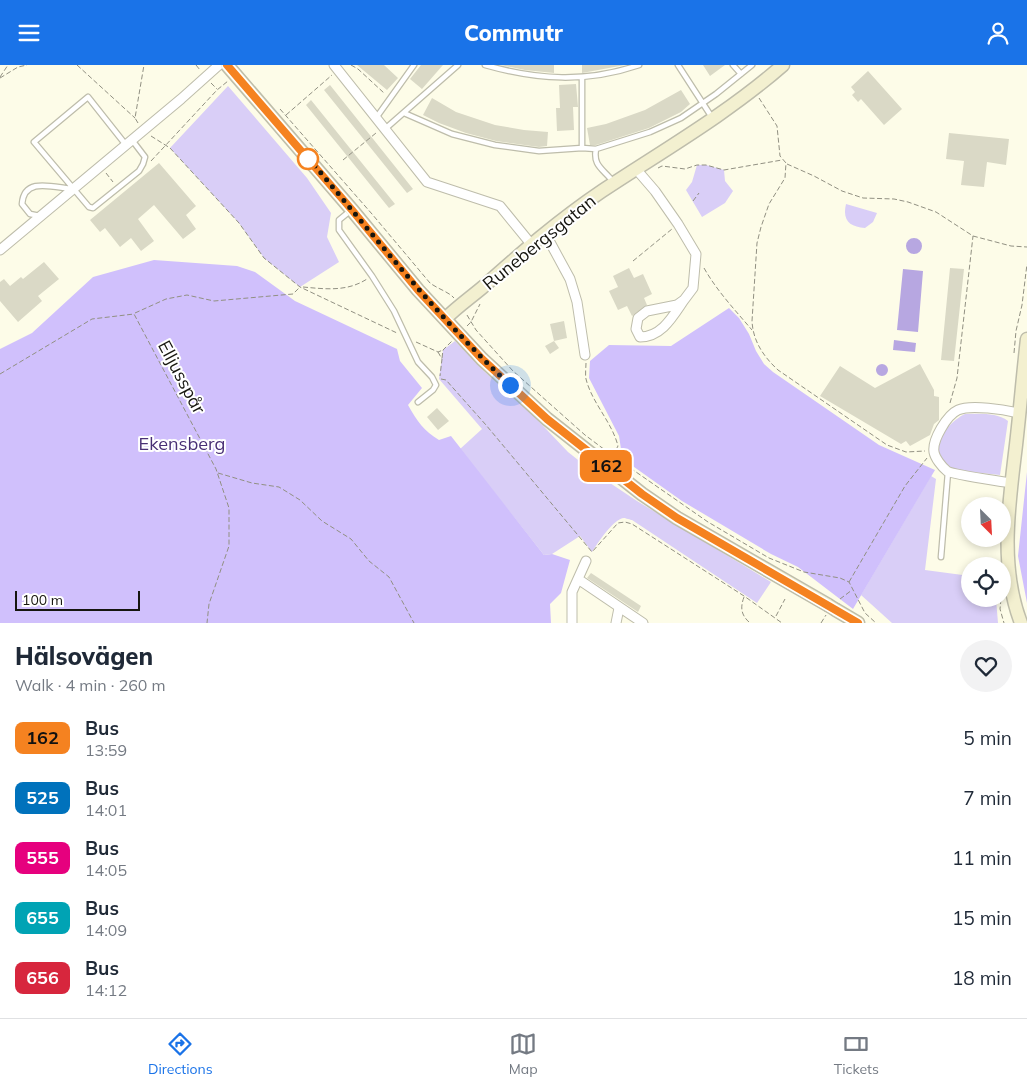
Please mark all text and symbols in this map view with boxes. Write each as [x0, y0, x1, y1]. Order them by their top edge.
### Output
icon: menu [15, 19, 43, 47]
text: Commutr [464, 19, 563, 47]
icon: person [984, 19, 1012, 47]
unlabelled marker [297, 148, 319, 170]
street label: Runebergsgatan [478, 189, 600, 295]
street label: Elljusspår [153, 336, 211, 418]
your location [498, 373, 523, 398]
park label: Ekensberg [139, 432, 225, 455]
line badge: 162 [577, 450, 635, 482]
text: 162 [590, 454, 622, 477]
north arrow [961, 497, 1011, 547]
map controls [961, 497, 1011, 607]
button: locate [961, 557, 1011, 607]
scale bar [15, 588, 140, 611]
text: 100 m [22, 591, 63, 609]
button: heart [960, 640, 1012, 692]
text: Hälsovägen [15, 641, 153, 671]
text: Walk · 4 min · 260 m [15, 675, 166, 695]
text: Bus [85, 716, 119, 740]
text: 162 [26, 726, 59, 749]
text: 5 min [963, 726, 1012, 750]
text: 13:59 [85, 740, 127, 760]
text: Bus [85, 776, 119, 800]
text: 525 [26, 786, 59, 809]
text: 7 min [963, 786, 1012, 810]
text: 14:01 [85, 800, 127, 820]
text: Bus [85, 836, 119, 860]
text: 555 [26, 846, 59, 869]
text: 11 min [952, 846, 1012, 870]
text: 14:05 [85, 860, 127, 880]
text: Bus [85, 896, 119, 920]
text: 655 [26, 906, 59, 929]
text: 15 min [952, 906, 1012, 930]
text: 14:09 [85, 920, 127, 940]
text: Bus [85, 956, 119, 980]
text: 656 [26, 966, 59, 989]
text: 18 min [952, 966, 1012, 990]
text: 14:12 [85, 980, 127, 1000]
tab: Directions [148, 1030, 213, 1078]
tab: Map [509, 1030, 538, 1078]
tab: Tickets [834, 1030, 879, 1078]

